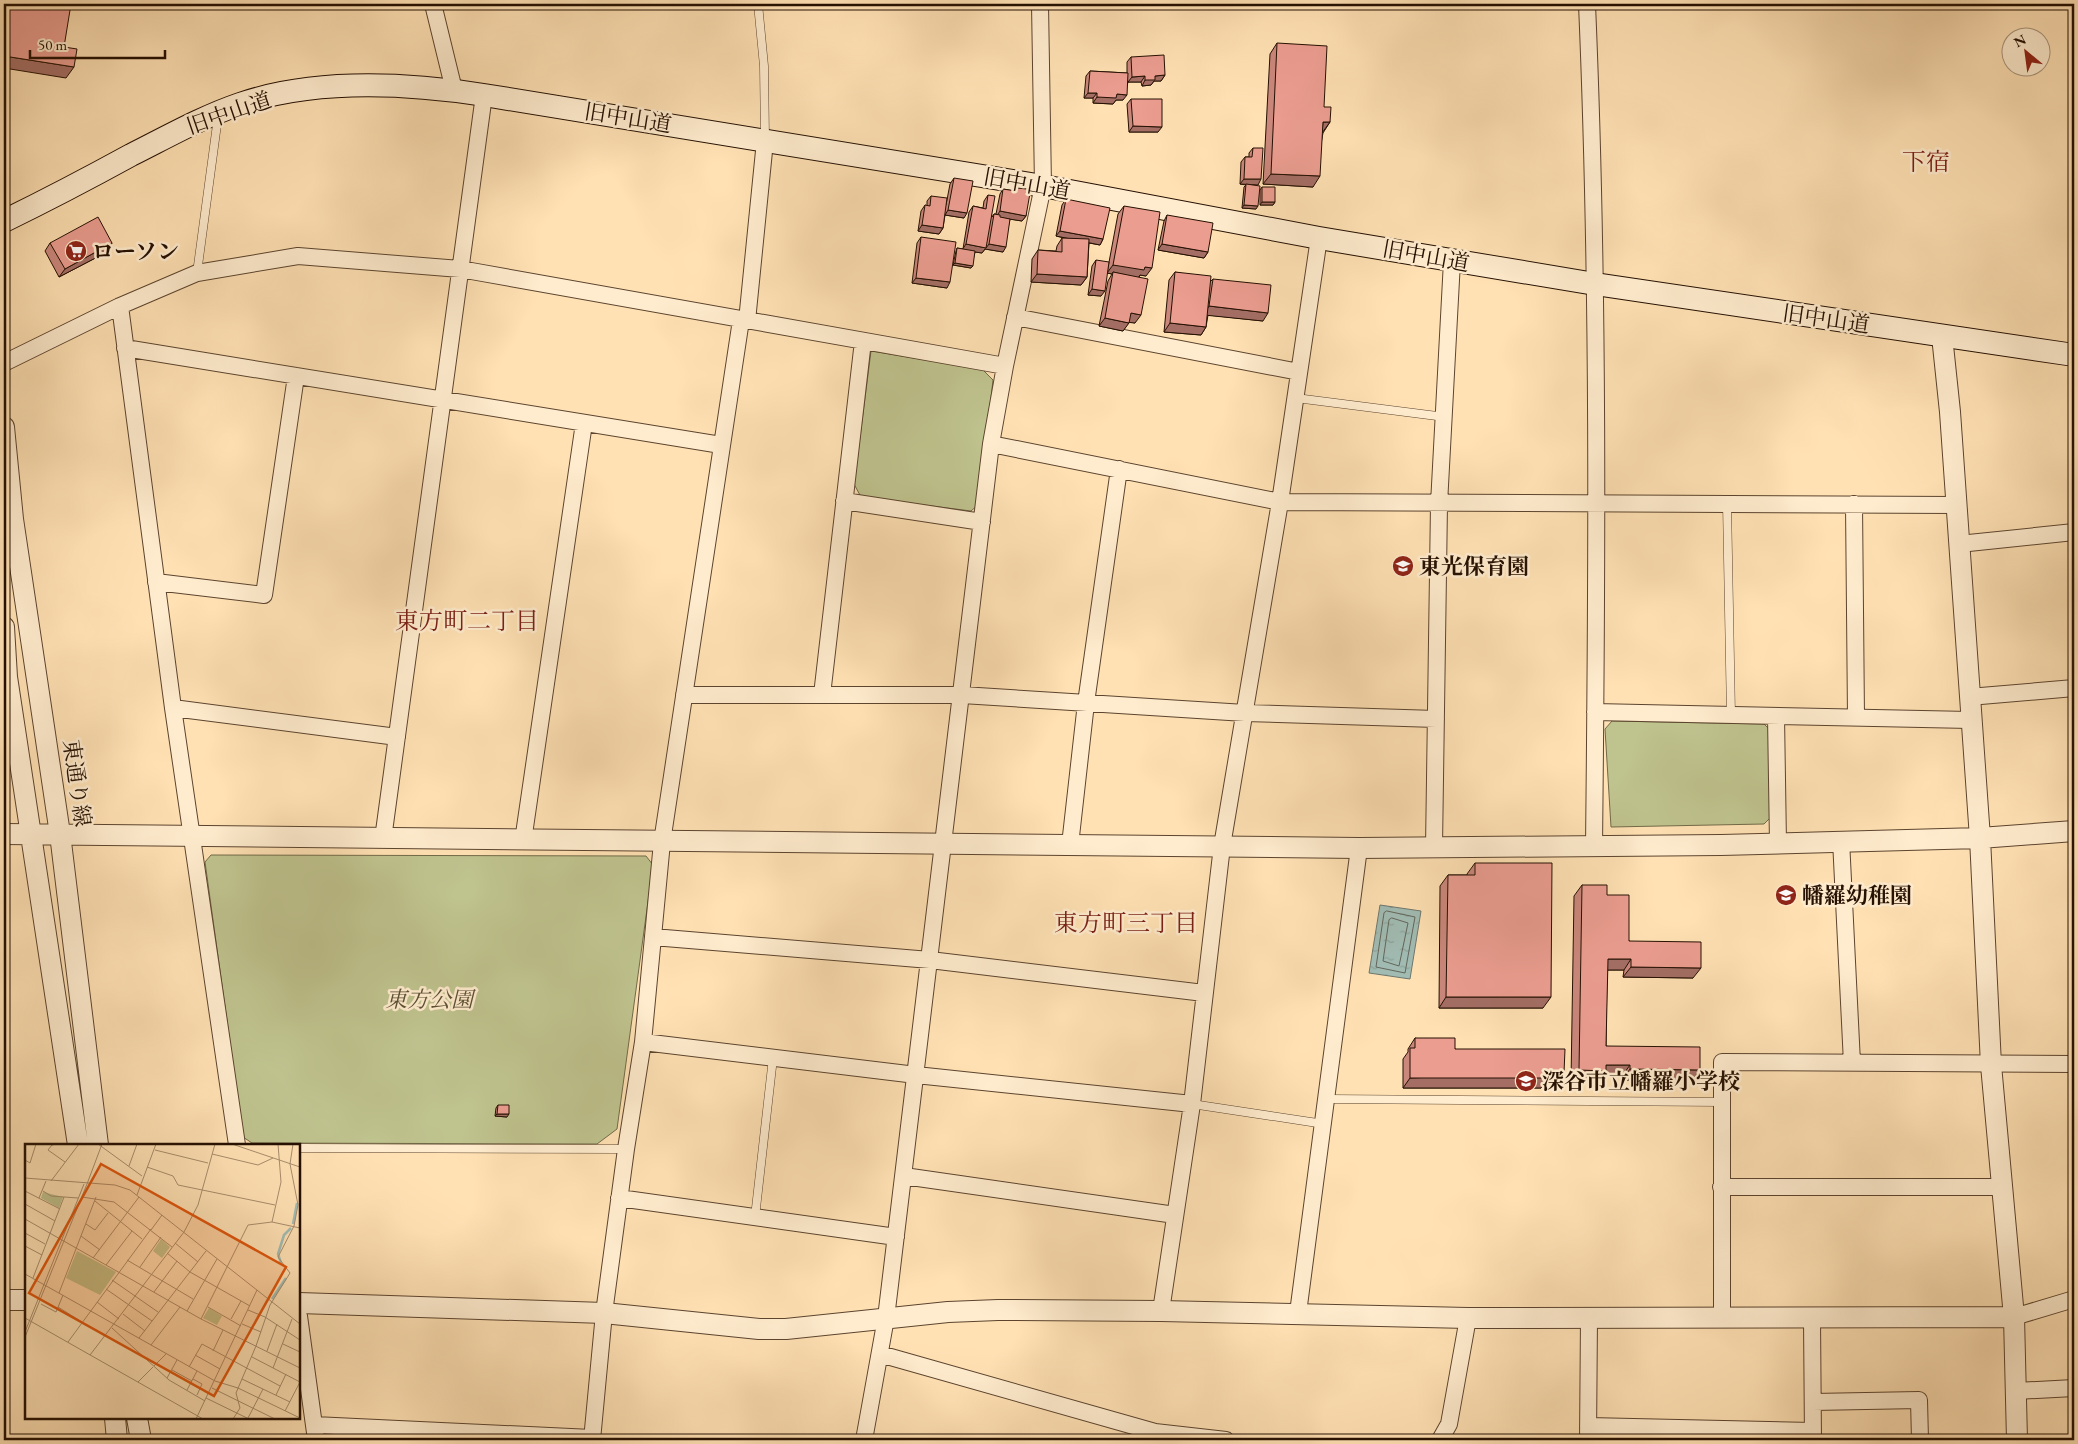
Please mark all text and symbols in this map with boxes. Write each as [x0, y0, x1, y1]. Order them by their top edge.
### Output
scale bar [30, 28, 165, 60]
north arrow [2000, 28, 2050, 78]
text: N [2010, 30, 2030, 51]
text: 50 m [38, 35, 67, 54]
street label: 旧中山道 [183, 85, 275, 141]
street label: 旧中山道 [582, 97, 674, 139]
district label: 下宿 [1902, 146, 1950, 177]
street label: 旧中山道 [981, 162, 1073, 206]
street label: 旧中山道 [1380, 234, 1472, 278]
place label: ローソン [92, 237, 179, 266]
supermarket icon: ローソン [64, 239, 88, 263]
street label: 旧中山道 [1780, 299, 1872, 339]
place label: 東光保育園 [1419, 552, 1529, 581]
school or university icon: 東光保育園 [1391, 554, 1415, 578]
district label: 東方町二丁目 [395, 605, 539, 636]
street label: 東通り線 [57, 737, 97, 829]
place label: 幡羅幼稚園 [1802, 881, 1912, 910]
school or university icon: 幡羅幼稚園 [1774, 883, 1798, 907]
district label: 東方町三丁目 [1054, 907, 1198, 938]
park label: 東方公園 [385, 985, 476, 1014]
place label: 深谷市立幡羅小学校 [1542, 1067, 1740, 1096]
school or university icon: 深谷市立幡羅小学校 [1514, 1069, 1538, 1093]
inset map [25, 1144, 300, 1419]

